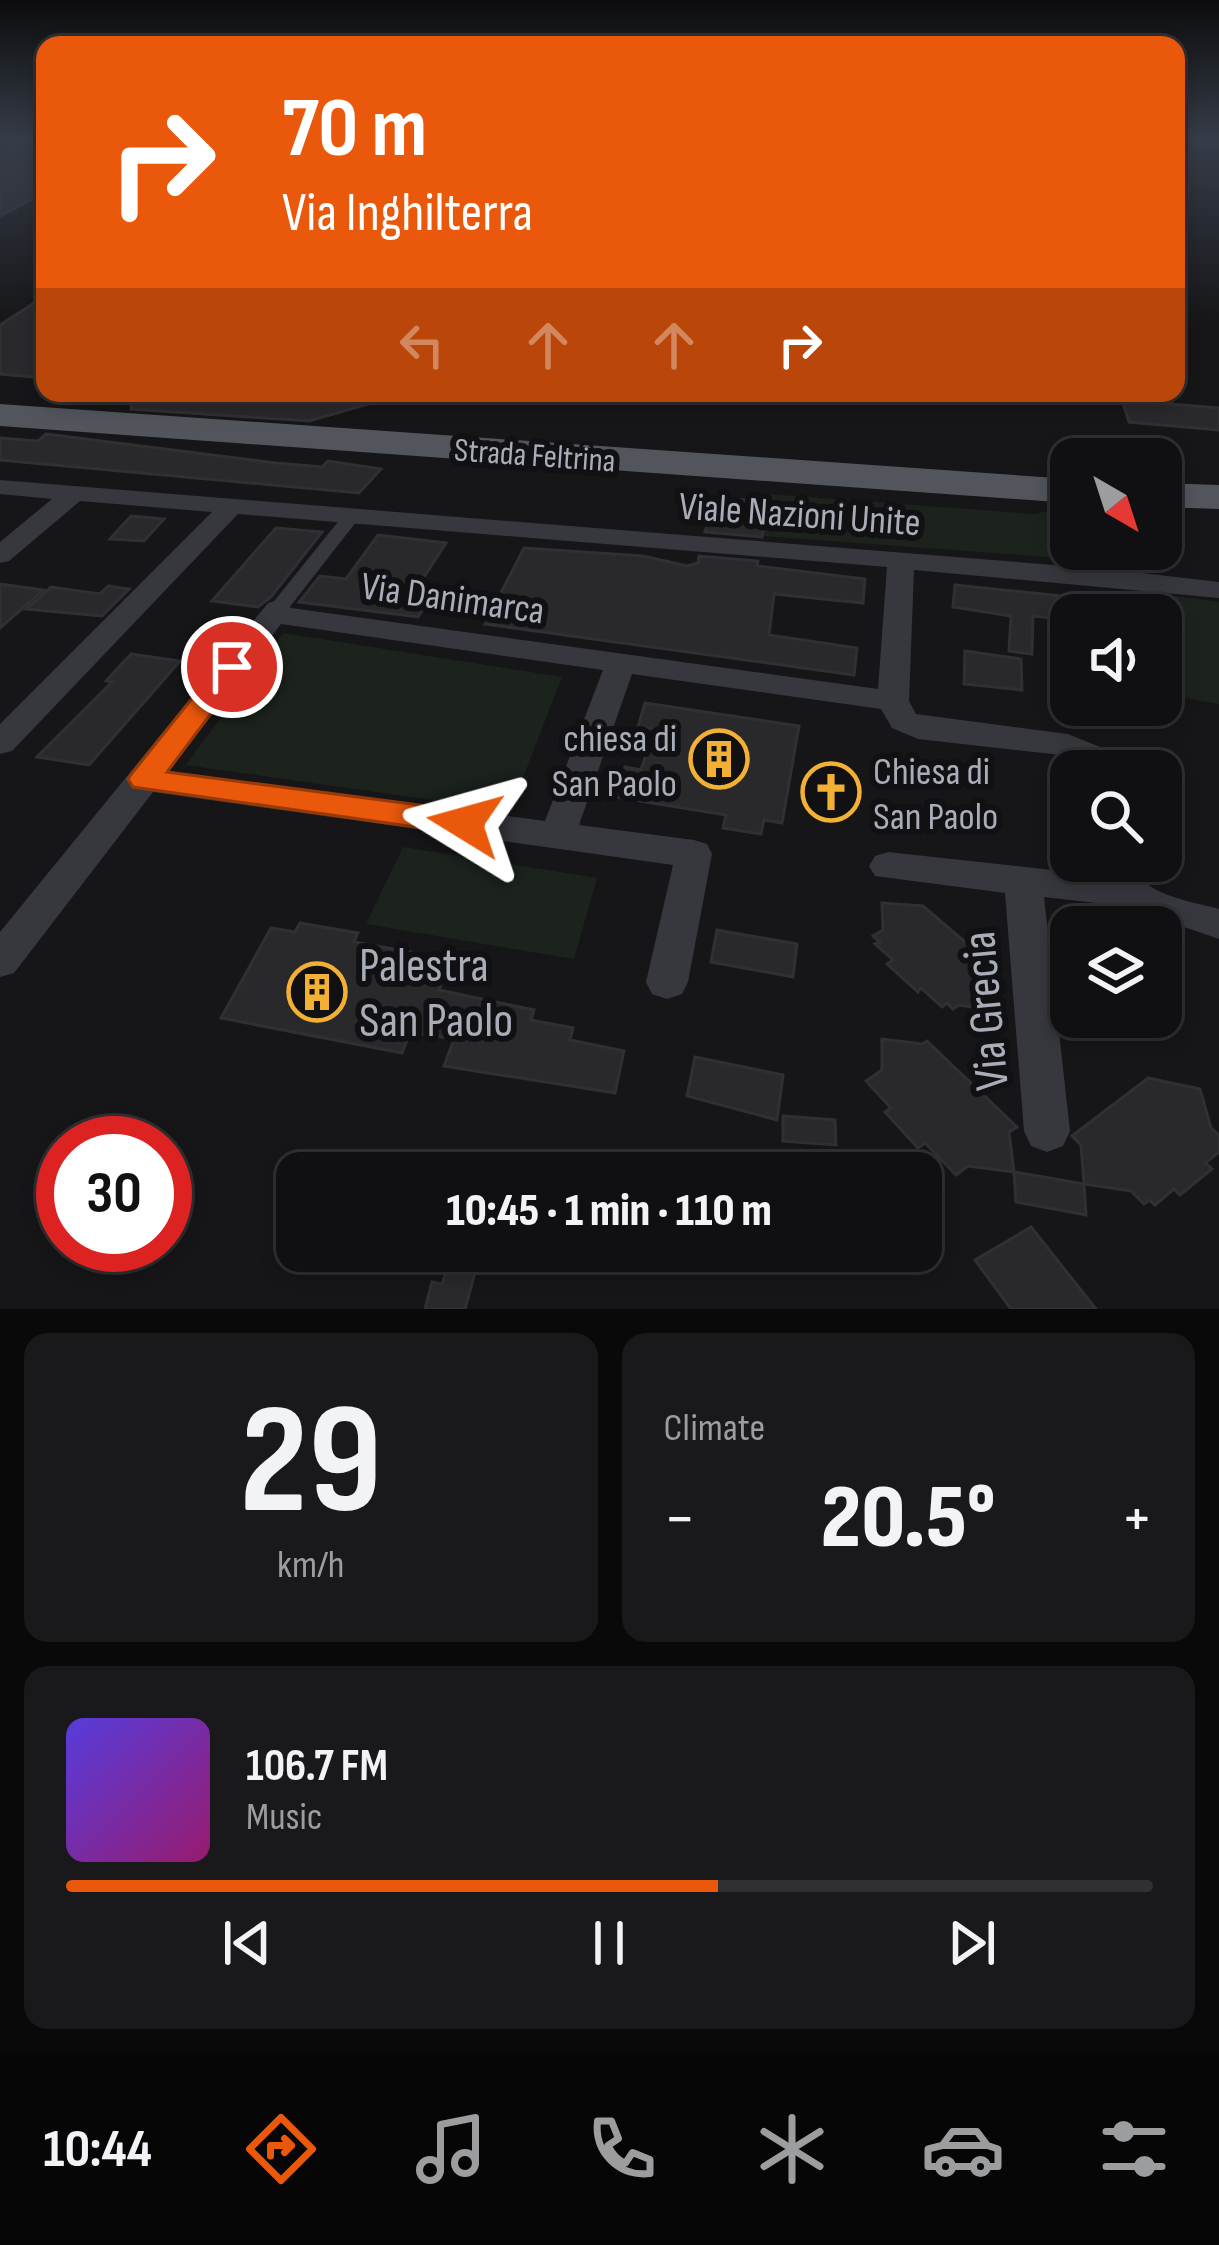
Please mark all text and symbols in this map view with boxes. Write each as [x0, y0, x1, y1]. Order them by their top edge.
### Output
text: 70 m [282, 79, 427, 180]
icon: right [84, 84, 240, 240]
text: Via Inghilterra [282, 181, 533, 246]
icon: left [389, 312, 455, 378]
icon: ahead [515, 312, 581, 378]
icon: ahead [641, 312, 707, 378]
icon: right [767, 312, 833, 378]
street label: Strada Feltrina [453, 430, 617, 482]
north arrow [1050, 438, 1182, 570]
map controls [1050, 438, 1182, 1038]
street label: Viale Nazioni Unite [677, 484, 922, 547]
street label: Via Danimarca [358, 563, 547, 636]
button: sound [1050, 594, 1182, 726]
pin [181, 616, 283, 718]
icon: arrive [199, 634, 265, 700]
place label: chiesa di San Paolo [552, 716, 677, 808]
building icon: chiesa di San Paolo [688, 728, 750, 790]
place label: Chiesa di San Paolo [873, 749, 998, 841]
button: search [1050, 750, 1182, 882]
position arrow [402, 760, 528, 886]
church icon: Chiesa di San Paolo [800, 761, 862, 823]
button: layers [1050, 906, 1182, 1038]
street label: Via Grecia [951, 929, 1022, 1093]
place label: Palestra San Paolo [359, 938, 513, 1050]
building icon: Palestra San Paolo [286, 961, 348, 1023]
speed limit sign: 30 [36, 1116, 192, 1272]
text: 10:45 · 1 min · 110 m [446, 1184, 772, 1239]
text: 29 [240, 1370, 382, 1557]
text: Climate [664, 1405, 765, 1452]
text: 20.5° [821, 1465, 996, 1573]
text: − [664, 1480, 696, 1559]
text: + [1121, 1480, 1153, 1559]
text: km/h [277, 1542, 344, 1589]
text: 106.7 FM [246, 1739, 388, 1794]
text: Music [246, 1794, 322, 1841]
icon: previous [214, 1910, 280, 1976]
icon: pause [576, 1910, 642, 1976]
icon: next [939, 1910, 1005, 1976]
icon: directions [239, 2107, 323, 2191]
icon: music [409, 2107, 493, 2191]
icon: phone [580, 2107, 664, 2191]
icon: climate [750, 2107, 834, 2191]
icon: car [921, 2107, 1005, 2191]
icon: filters [1092, 2107, 1176, 2191]
text: 10:44 [43, 2117, 152, 2182]

